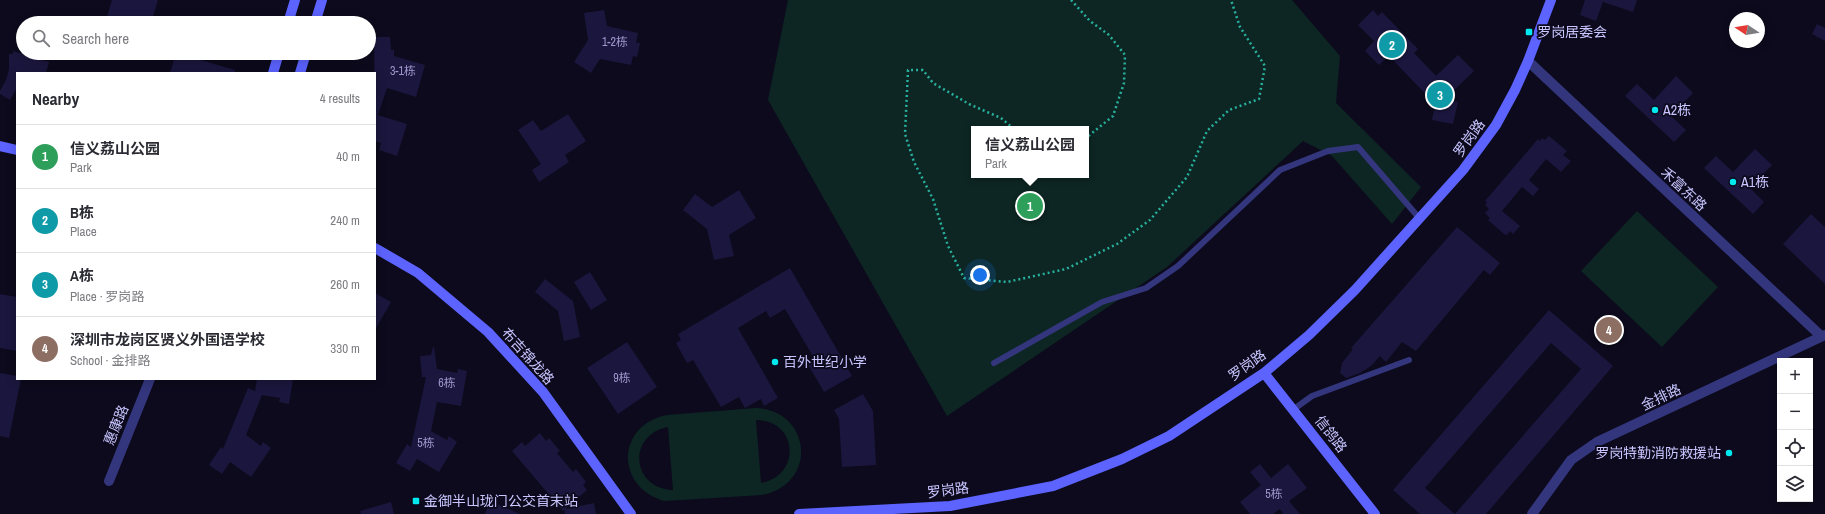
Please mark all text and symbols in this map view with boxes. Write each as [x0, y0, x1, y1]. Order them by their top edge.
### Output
north arrow [1729, 12, 1765, 48]
search box [16, 16, 376, 60]
place label: 罗岗居委会 [1537, 23, 1607, 41]
icon: search [30, 27, 52, 49]
marker: 罗岗居委会 [1524, 27, 1534, 37]
text: Search here [62, 28, 129, 49]
pin: 2 [1379, 30, 1405, 60]
house number: 1-2栋 [602, 34, 628, 50]
house number: 3-1栋 [390, 63, 416, 79]
pin: 3 [1427, 80, 1453, 110]
text: Nearby [32, 87, 79, 110]
text: 4 results [320, 90, 360, 107]
place label: A2栋 [1662, 101, 1691, 119]
marker: A2栋 [1650, 105, 1660, 115]
street label: 罗岗路 [1449, 116, 1489, 160]
popup [971, 126, 1089, 178]
text: 信义荔山公园 [985, 134, 1075, 155]
text: 信义荔山公园 [70, 138, 160, 159]
text: 1 [42, 148, 48, 165]
text: 40 m [336, 148, 360, 165]
text: Park [985, 155, 1007, 172]
text: Park [70, 159, 92, 176]
street label: 禾富东路 [1657, 163, 1711, 215]
place label: A1栋 [1740, 173, 1769, 191]
marker: A1栋 [1728, 177, 1738, 187]
pin: 1 [1017, 191, 1043, 221]
text: B栋 [70, 202, 94, 223]
text: 2 [42, 212, 48, 229]
text: 240 m [330, 212, 360, 229]
text: Place [70, 223, 97, 240]
text: A栋 [70, 265, 94, 286]
your location [970, 265, 990, 285]
text: 3 [42, 276, 48, 293]
text: 260 m [330, 276, 360, 293]
text: Place · 罗岗路 [70, 288, 145, 305]
pin: 4 [1596, 315, 1622, 345]
street label: 布吉锦龙路 [498, 324, 558, 388]
text: 深圳市龙岗区贤义外国语学校 [70, 329, 265, 350]
text: 4 [42, 340, 48, 357]
text: 330 m [330, 340, 360, 357]
street label: 罗岗路 [1225, 346, 1269, 384]
text: School · 金排路 [70, 352, 150, 369]
place label: 百外世纪小学 [783, 353, 867, 371]
marker: 百外世纪小学 [770, 357, 780, 367]
map controls [1777, 358, 1813, 502]
button: + [1777, 358, 1813, 394]
house number: 9栋 [613, 370, 631, 386]
house number: 6栋 [438, 375, 456, 391]
street label: 金排路 [1638, 380, 1684, 414]
button: − [1777, 394, 1813, 430]
street label: 惠康路 [100, 402, 132, 448]
street label: 信鸽路 [1311, 412, 1351, 456]
button: locate [1777, 430, 1813, 466]
house number: 5栋 [417, 435, 435, 451]
place label: 罗岗特勤消防救援站 [1595, 444, 1721, 462]
marker: 罗岗特勤消防救援站 [1724, 448, 1734, 458]
button: layers [1777, 466, 1813, 502]
street label: 罗岗路 [926, 479, 970, 501]
house number: 5栋 [1265, 486, 1283, 502]
place label: 金御半山珑门公交首末站 [424, 492, 578, 510]
marker: 金御半山珑门公交首末站 [411, 496, 421, 506]

